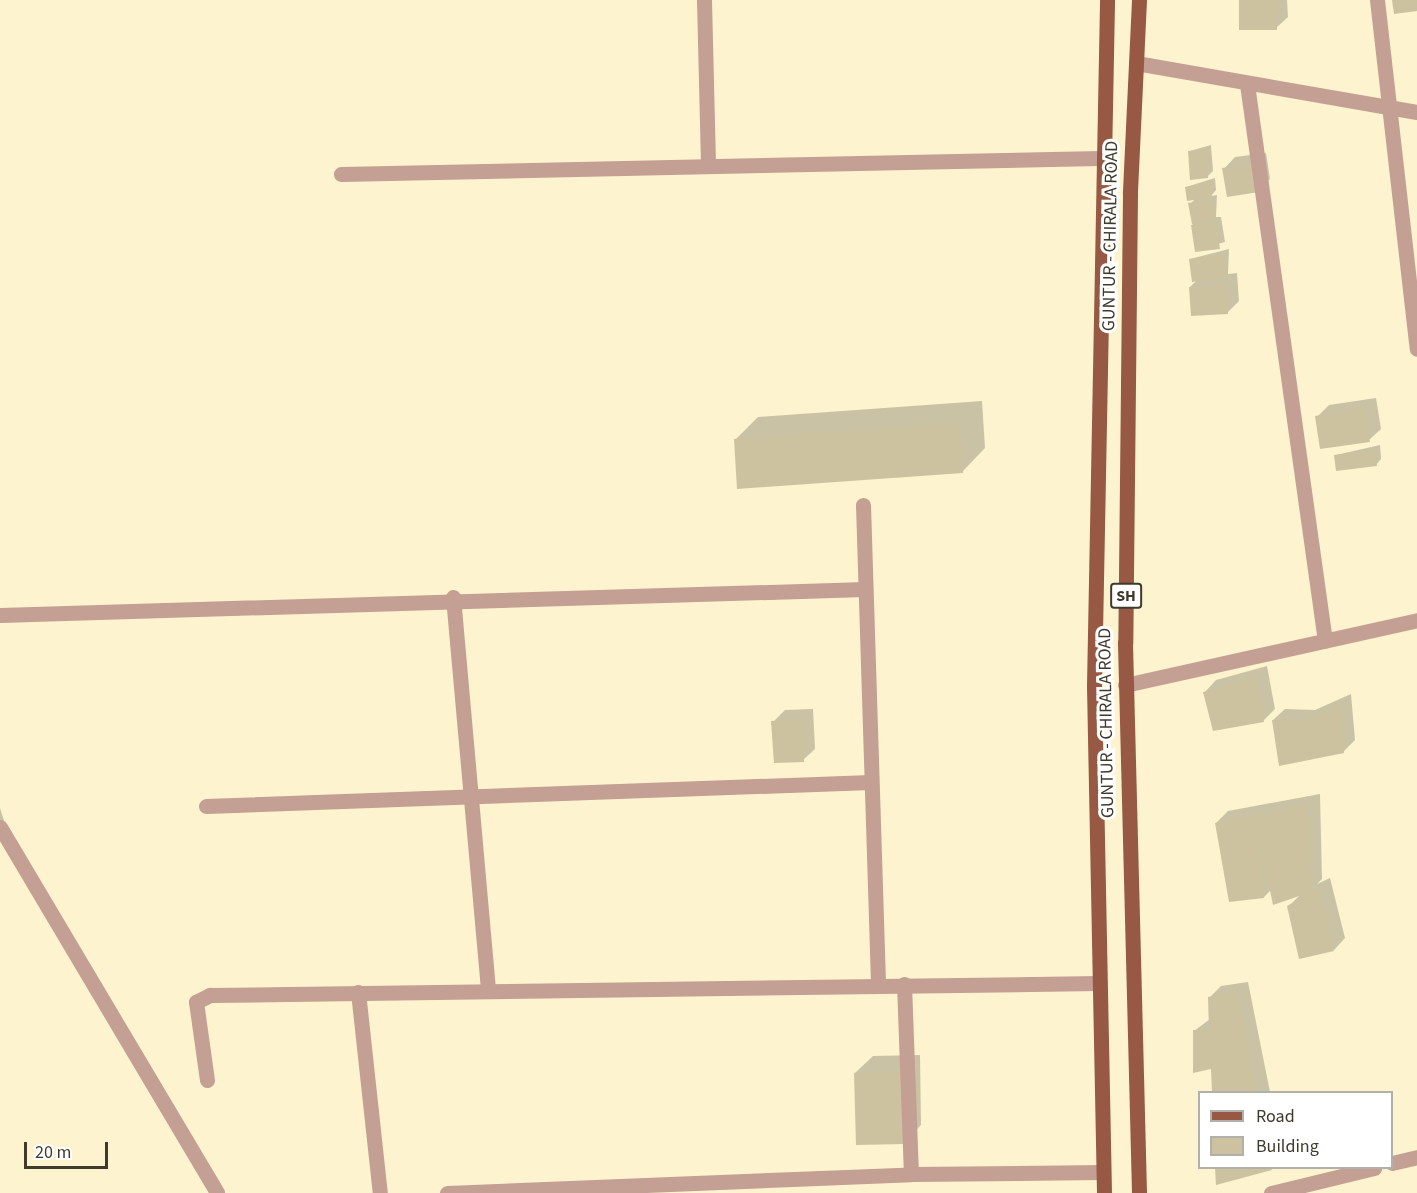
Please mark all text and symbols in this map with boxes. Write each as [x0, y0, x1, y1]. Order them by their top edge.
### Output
street label: GUNTUR - CHIRALA ROAD [1099, 141, 1123, 331]
road number: SH [1110, 583, 1142, 609]
street label: GUNTUR - CHIRALA ROAD [1095, 628, 1119, 818]
legend [1198, 1091, 1393, 1169]
text: Road [1256, 1104, 1295, 1129]
scale bar [27, 1130, 111, 1168]
text: Building [1256, 1134, 1319, 1159]
text: 20 m [35, 1140, 71, 1165]

